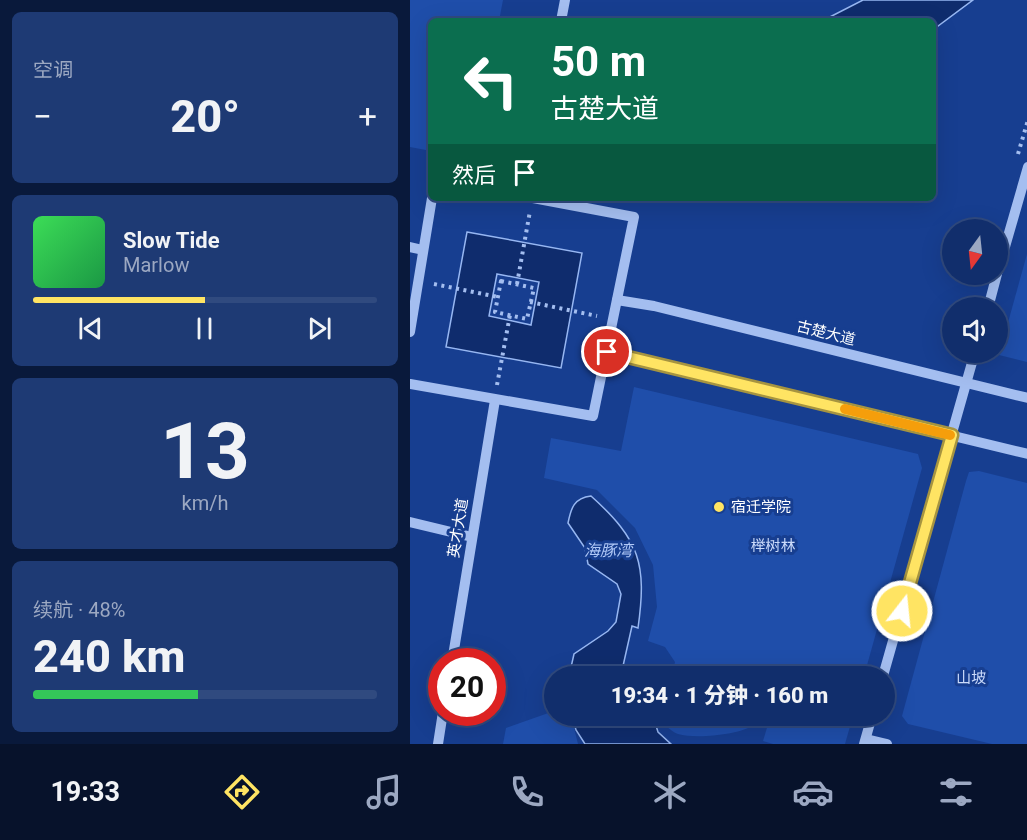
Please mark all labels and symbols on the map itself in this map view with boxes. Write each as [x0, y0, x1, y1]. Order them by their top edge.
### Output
north arrow [942, 219, 1008, 285]
street label: 古楚大道 [795, 317, 857, 349]
pin [581, 326, 632, 377]
street label: 英才大道 [444, 497, 472, 559]
place label: 宿迁学院 [731, 498, 791, 516]
marker: 宿迁学院 [712, 500, 726, 514]
park label: 榉树林 [750, 537, 796, 555]
water label: 海豚湾 [584, 541, 635, 560]
position arrow [870, 579, 934, 643]
speed limit sign: 20 [428, 648, 506, 726]
park label: 山坡 [956, 669, 986, 687]

